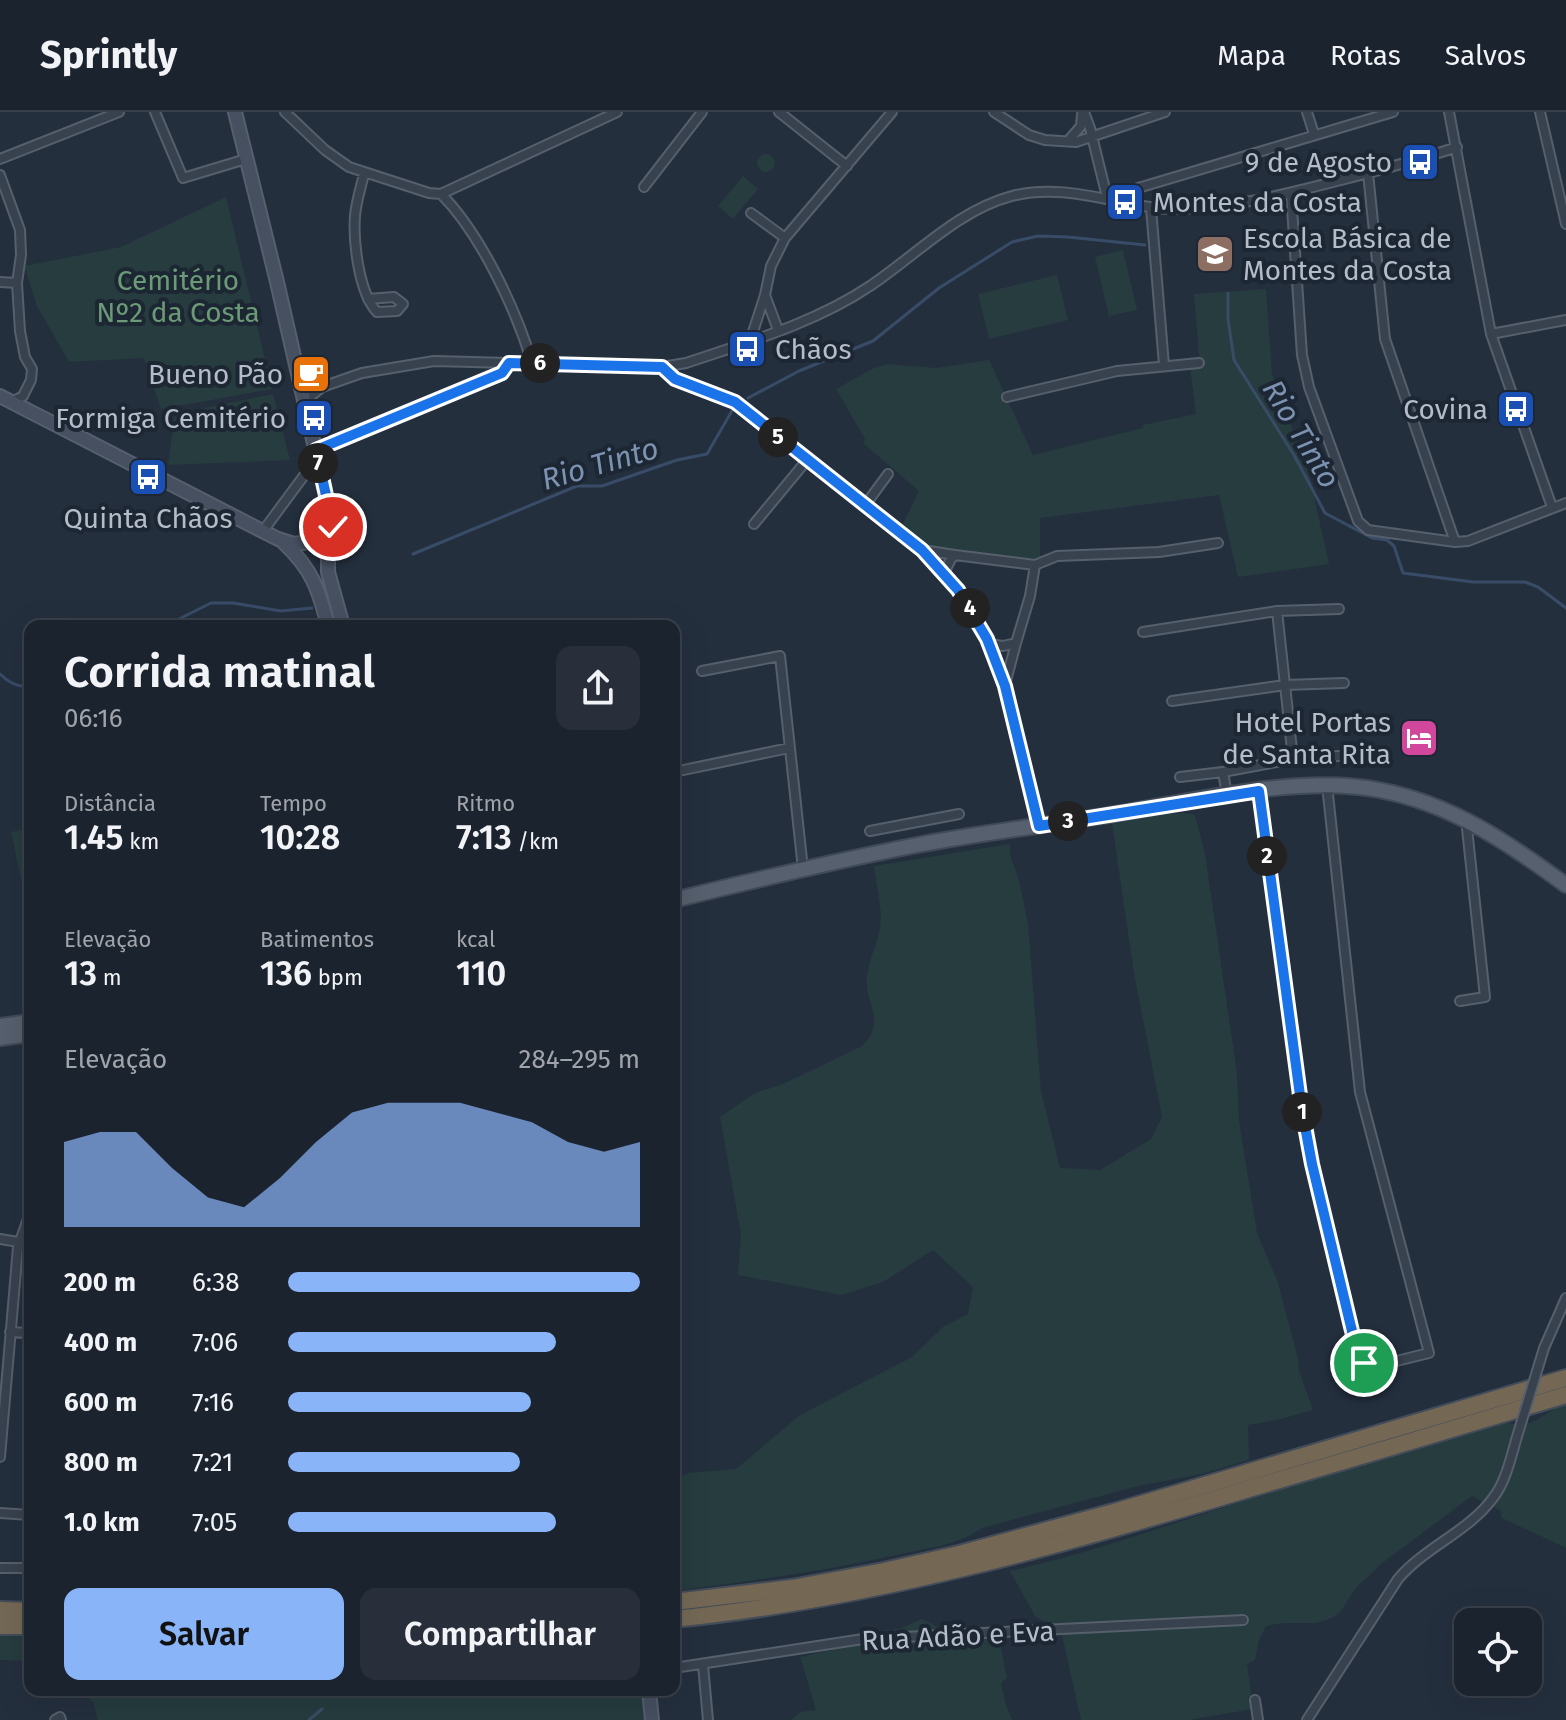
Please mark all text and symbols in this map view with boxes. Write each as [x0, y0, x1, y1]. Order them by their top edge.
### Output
text: Sprintly [40, 32, 177, 78]
text: Mapa [1217, 39, 1286, 72]
text: Rotas [1330, 39, 1401, 72]
text: Salvos [1445, 39, 1526, 72]
bus stop icon: 9 de Agosto [1399, 141, 1441, 183]
place label: 9 de Agosto [1245, 146, 1392, 179]
bus stop icon: Montes da Costa [1104, 181, 1146, 223]
place label: Montes da Costa [1153, 186, 1362, 219]
place label: Escola Básica de Montes da Costa [1243, 222, 1452, 287]
school or university icon: Escola Básica de Montes da Costa [1194, 233, 1236, 275]
park label: Cemitério Nº2 da Costa [96, 264, 260, 329]
bus stop icon: Chãos [726, 328, 768, 370]
place label: Chãos [775, 333, 851, 366]
pin: 6 [520, 343, 560, 383]
text: 6 [534, 349, 546, 376]
cafe icon: Bueno Pão [290, 353, 332, 395]
place label: Bueno Pão [148, 358, 283, 391]
water label: Rio Tinto [1255, 373, 1347, 495]
bus stop icon: Covina [1495, 388, 1537, 430]
place label: Covina [1403, 393, 1488, 426]
bus stop icon: Formiga Cemitério [293, 397, 335, 439]
place label: Formiga Cemitério [55, 402, 286, 435]
pin: 5 [758, 417, 798, 457]
text: 5 [772, 423, 784, 450]
water label: Rio Tinto [537, 430, 663, 498]
pin: 7 [298, 443, 338, 483]
text: 7 [313, 449, 323, 476]
bus stop icon: Quinta Chãos [127, 456, 169, 498]
pin [299, 493, 367, 561]
place label: Quinta Chãos [64, 502, 232, 535]
icon: check [311, 505, 355, 549]
pin: 4 [950, 588, 990, 628]
text: 4 [964, 594, 976, 621]
text: Corrida matinal [64, 646, 375, 699]
button: share [556, 646, 640, 730]
text: 06:16 [64, 703, 123, 734]
place label: Hotel Portas de Santa Rita [1222, 706, 1391, 771]
hotel icon: Hotel Portas de Santa Rita [1398, 717, 1440, 759]
text: Distância [64, 790, 156, 817]
text: Tempo [260, 790, 327, 817]
text: Ritmo [456, 790, 515, 817]
pin: 3 [1048, 801, 1088, 841]
text: 3 [1062, 807, 1074, 834]
text: 1.45 [64, 817, 123, 858]
text: 10:28 [260, 817, 340, 858]
text: 7:13 [456, 817, 512, 858]
text: km [123, 828, 159, 855]
text: /km [512, 828, 559, 855]
pin: 2 [1247, 836, 1287, 876]
text: 2 [1261, 842, 1273, 869]
text: Elevação [64, 926, 151, 953]
text: Batimentos [260, 926, 374, 953]
text: kcal [456, 926, 496, 953]
text: 13 [64, 953, 97, 994]
text: 136 [260, 953, 312, 994]
text: 110 [456, 953, 506, 994]
text: m [97, 964, 122, 991]
text: bpm [312, 964, 363, 991]
text: Elevação [64, 1044, 167, 1075]
text: 284–295 m [519, 1044, 640, 1075]
pin: 1 [1282, 1092, 1322, 1132]
text: 1 [1297, 1098, 1307, 1125]
text: 200 m [64, 1267, 136, 1298]
text: 6:38 [192, 1267, 240, 1298]
text: 400 m [64, 1327, 137, 1358]
text: 7:06 [192, 1327, 238, 1358]
pin [1330, 1329, 1398, 1397]
icon: arrive [1342, 1341, 1386, 1385]
text: 600 m [64, 1387, 137, 1418]
text: 7:16 [192, 1387, 234, 1418]
text: 800 m [64, 1447, 138, 1478]
text: 7:21 [192, 1447, 233, 1478]
text: 1.0 km [64, 1507, 140, 1538]
text: 7:05 [192, 1507, 237, 1538]
button: Salvar [64, 1588, 344, 1680]
button: Compartilhar [360, 1588, 640, 1680]
map controls [1454, 1608, 1542, 1696]
button: locate [1454, 1608, 1542, 1696]
street label: Rua Adão e Eva [861, 1614, 1055, 1658]

